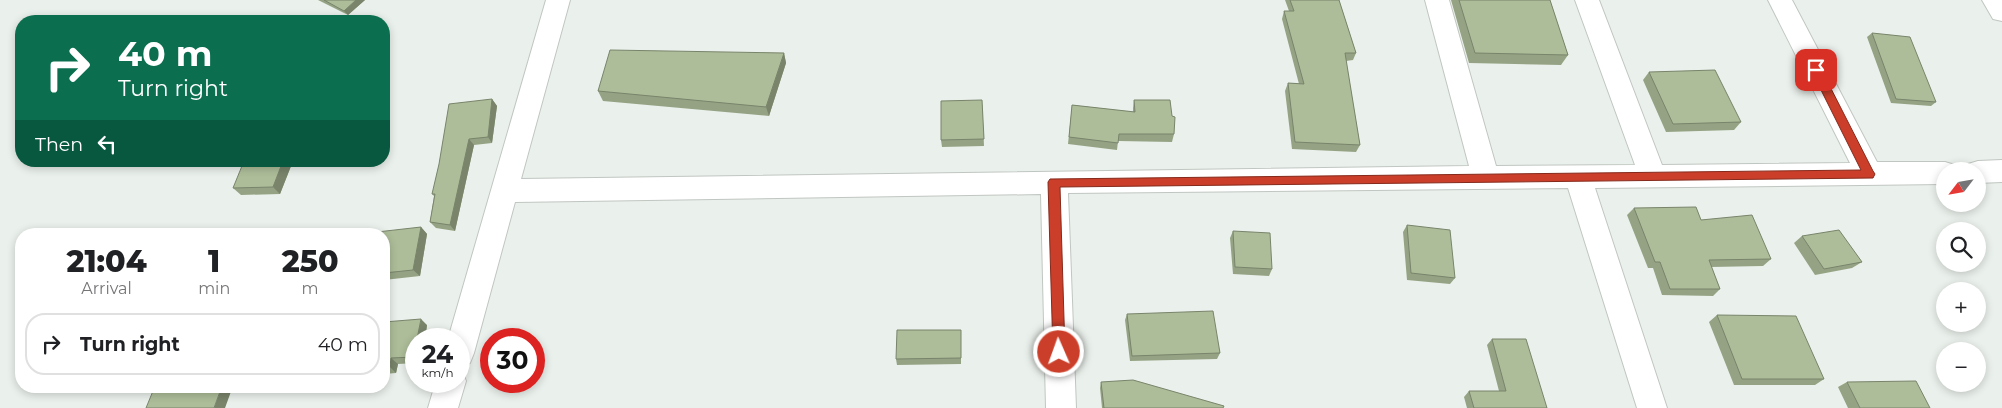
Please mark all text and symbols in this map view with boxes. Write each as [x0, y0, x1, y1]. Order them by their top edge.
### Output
text: 40 m [118, 32, 213, 75]
icon: right [35, 35, 100, 100]
pin [1795, 49, 1837, 91]
icon: arrive [1802, 56, 1830, 84]
text: Turn right [118, 75, 228, 102]
icon: left [93, 130, 121, 158]
text: Then [35, 133, 83, 156]
north arrow [1936, 162, 1986, 212]
map controls [1936, 162, 1986, 392]
button: search [1936, 222, 1986, 272]
text: 21:04 [66, 243, 147, 280]
text: 1 [208, 243, 220, 280]
text: 250 [282, 243, 338, 280]
text: Arrival [81, 279, 132, 298]
text: min [198, 279, 230, 298]
text: m [302, 279, 319, 298]
button: + [1936, 282, 1986, 332]
position arrow [1032, 325, 1084, 377]
speed limit sign: 30 [480, 328, 545, 393]
icon: right [37, 330, 65, 358]
text: Turn right [80, 333, 180, 356]
text: 40 m [318, 333, 368, 356]
text: 24 [422, 339, 453, 369]
button: − [1936, 342, 1986, 392]
text: km/h [421, 365, 454, 380]

